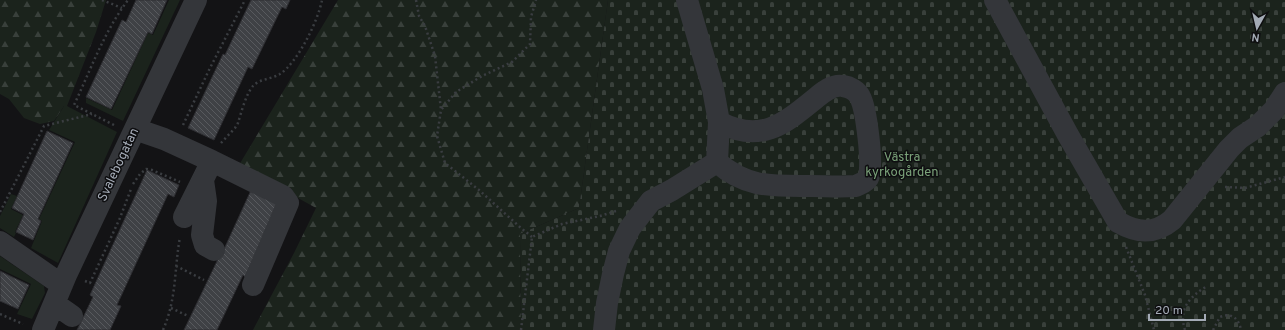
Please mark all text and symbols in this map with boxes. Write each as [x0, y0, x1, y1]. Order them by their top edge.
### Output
north arrow [1237, 8, 1277, 48]
text: N [1251, 29, 1261, 44]
street label: Svalebogatan [95, 126, 143, 204]
park label: Västra kyrkogården [865, 150, 939, 181]
scale bar [1149, 296, 1205, 322]
text: 20 m [1155, 303, 1183, 319]

